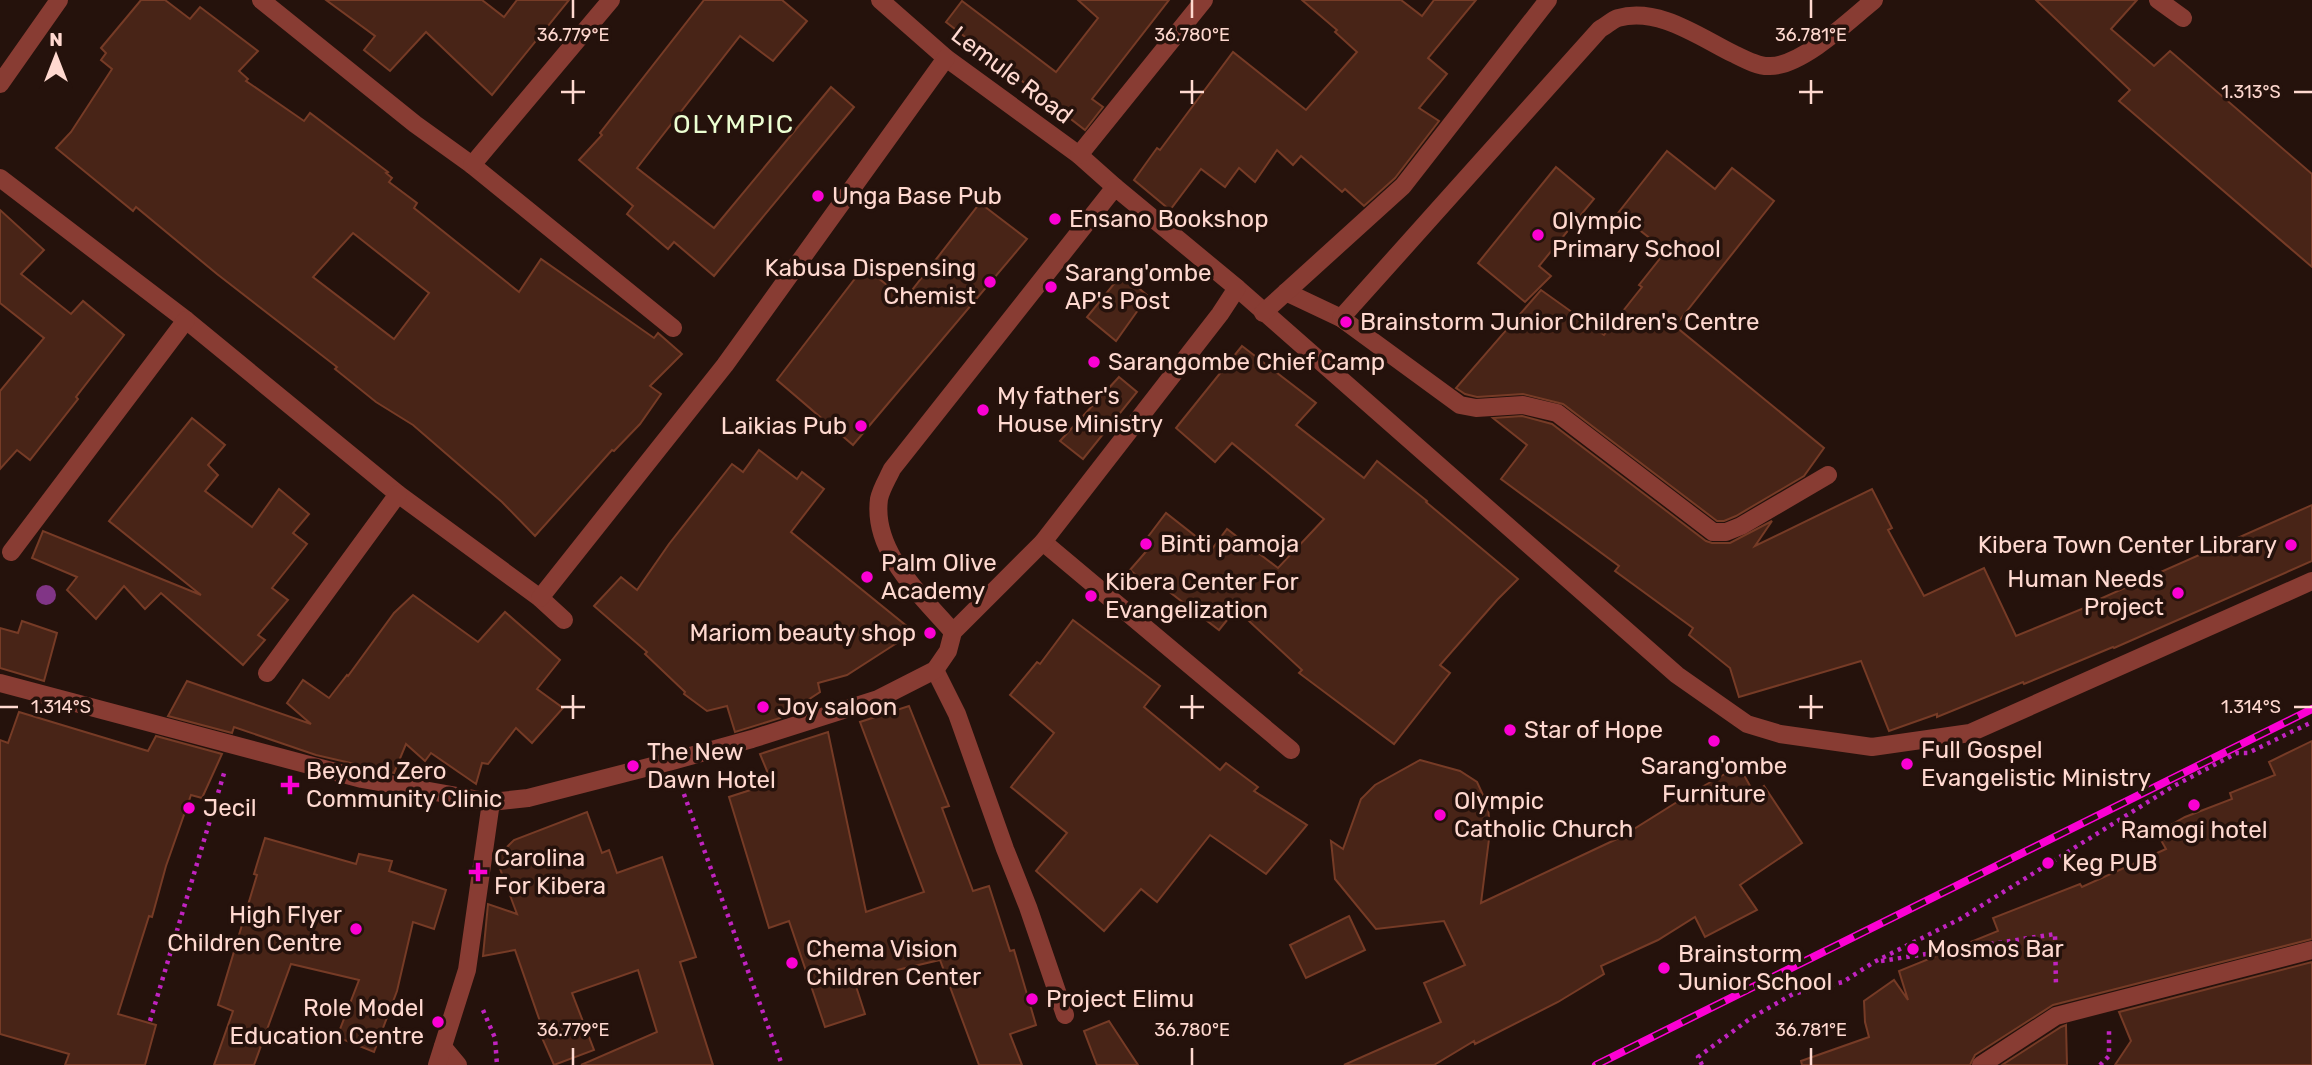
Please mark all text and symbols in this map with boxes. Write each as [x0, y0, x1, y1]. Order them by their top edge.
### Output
street label: Lemule Road [946, 20, 1078, 130]
north arrow [21, 21, 91, 91]
text: 36.779°E [537, 24, 609, 46]
text: 36.780°E [1154, 24, 1230, 46]
text: 36.781°E [1775, 24, 1847, 46]
text: N [49, 28, 63, 51]
text: 1.313°S [2221, 81, 2281, 103]
district label: OLYMPIC [673, 109, 795, 140]
place label: Unga Base Pub [832, 182, 1002, 210]
marker: Unga Base Pub [810, 188, 826, 204]
place label: Ensano Bookshop [1069, 205, 1268, 233]
place label: Olympic Primary School [1552, 207, 1721, 263]
marker: Ensano Bookshop [1047, 211, 1063, 227]
marker: Olympic Primary School [1530, 227, 1546, 243]
place label: Kabusa Dispensing Chemist [765, 254, 976, 310]
place label: Sarang'ombe AP's Post [1065, 259, 1211, 315]
marker: Kabusa Dispensing Chemist [982, 274, 998, 290]
marker: Sarang'ombe AP's Post [1043, 279, 1059, 295]
place label: Brainstorm Junior Children's Centre [1360, 308, 1759, 336]
marker: Brainstorm Junior Children's Centre [1338, 314, 1354, 330]
place label: Sarangombe Chief Camp [1108, 348, 1385, 376]
marker: Sarangombe Chief Camp [1086, 354, 1102, 370]
place label: My father's House Ministry [997, 382, 1163, 438]
marker: My father's House Ministry [975, 402, 991, 418]
place label: Laikias Pub [721, 412, 847, 440]
marker: Laikias Pub [853, 418, 869, 434]
place label: Binti pamoja [1160, 530, 1299, 558]
place label: Kibera Town Center Library [1978, 531, 2277, 559]
marker: Binti pamoja [1138, 536, 1154, 552]
marker: Kibera Town Center Library [2283, 537, 2299, 553]
place label: Palm Olive Academy [881, 549, 997, 605]
place label: Human Needs Project [2007, 565, 2164, 621]
place label: Kibera Center For Evangelization [1105, 568, 1299, 624]
marker: Palm Olive Academy [859, 569, 875, 585]
marker: Human Needs Project [2170, 585, 2186, 601]
marker: Kibera Center For Evangelization [1083, 588, 1099, 604]
place label: Mariom beauty shop [690, 619, 916, 647]
marker: Mariom beauty shop [922, 625, 938, 641]
place label: Joy saloon [777, 693, 897, 721]
text: 1.314°S [31, 696, 91, 718]
text: 1.314°S [2221, 696, 2281, 718]
marker: Joy saloon [755, 699, 771, 715]
place label: Star of Hope [1524, 716, 1663, 744]
marker: Star of Hope [1502, 722, 1518, 738]
marker: Sarang'ombe Furniture [1706, 733, 1722, 749]
place label: Full Gospel Evangelistic Ministry [1921, 736, 2151, 792]
place label: The New Dawn Hotel [647, 738, 776, 794]
place label: Sarang'ombe Furniture [1641, 752, 1787, 808]
marker: Full Gospel Evangelistic Ministry [1899, 756, 1915, 772]
place label: Beyond Zero Community Clinic [306, 757, 502, 813]
marker: The New Dawn Hotel [625, 758, 641, 774]
marker: Beyond Zero Community Clinic [280, 775, 300, 795]
place label: Olympic Catholic Church [1454, 787, 1633, 843]
place label: Jecil [203, 794, 257, 822]
marker: Ramogi hotel [2186, 797, 2202, 813]
marker: Jecil [181, 800, 197, 816]
marker: Olympic Catholic Church [1432, 807, 1448, 823]
place label: Ramogi hotel [2120, 816, 2268, 844]
place label: Carolina For Kibera [494, 844, 606, 900]
place label: Keg PUB [2062, 849, 2158, 877]
marker: Keg PUB [2040, 855, 2056, 871]
marker: Carolina For Kibera [468, 862, 488, 882]
place label: High Flyer Children Centre [167, 901, 342, 957]
marker: High Flyer Children Centre [348, 921, 364, 937]
place label: Chema Vision Children Center [806, 935, 981, 991]
place label: Mosmos Bar [1927, 935, 2064, 963]
place label: Brainstorm Junior School [1678, 940, 1832, 996]
marker: Mosmos Bar [1905, 941, 1921, 957]
marker: Chema Vision Children Center [784, 955, 800, 971]
marker: Brainstorm Junior School [1656, 960, 1672, 976]
place label: Project Elimu [1046, 985, 1194, 1013]
marker: Project Elimu [1024, 991, 1040, 1007]
place label: Role Model Education Centre [230, 994, 424, 1050]
marker: Role Model Education Centre [430, 1014, 446, 1030]
text: 36.779°E [537, 1019, 609, 1041]
text: 36.780°E [1154, 1019, 1230, 1041]
text: 36.781°E [1775, 1019, 1847, 1041]

